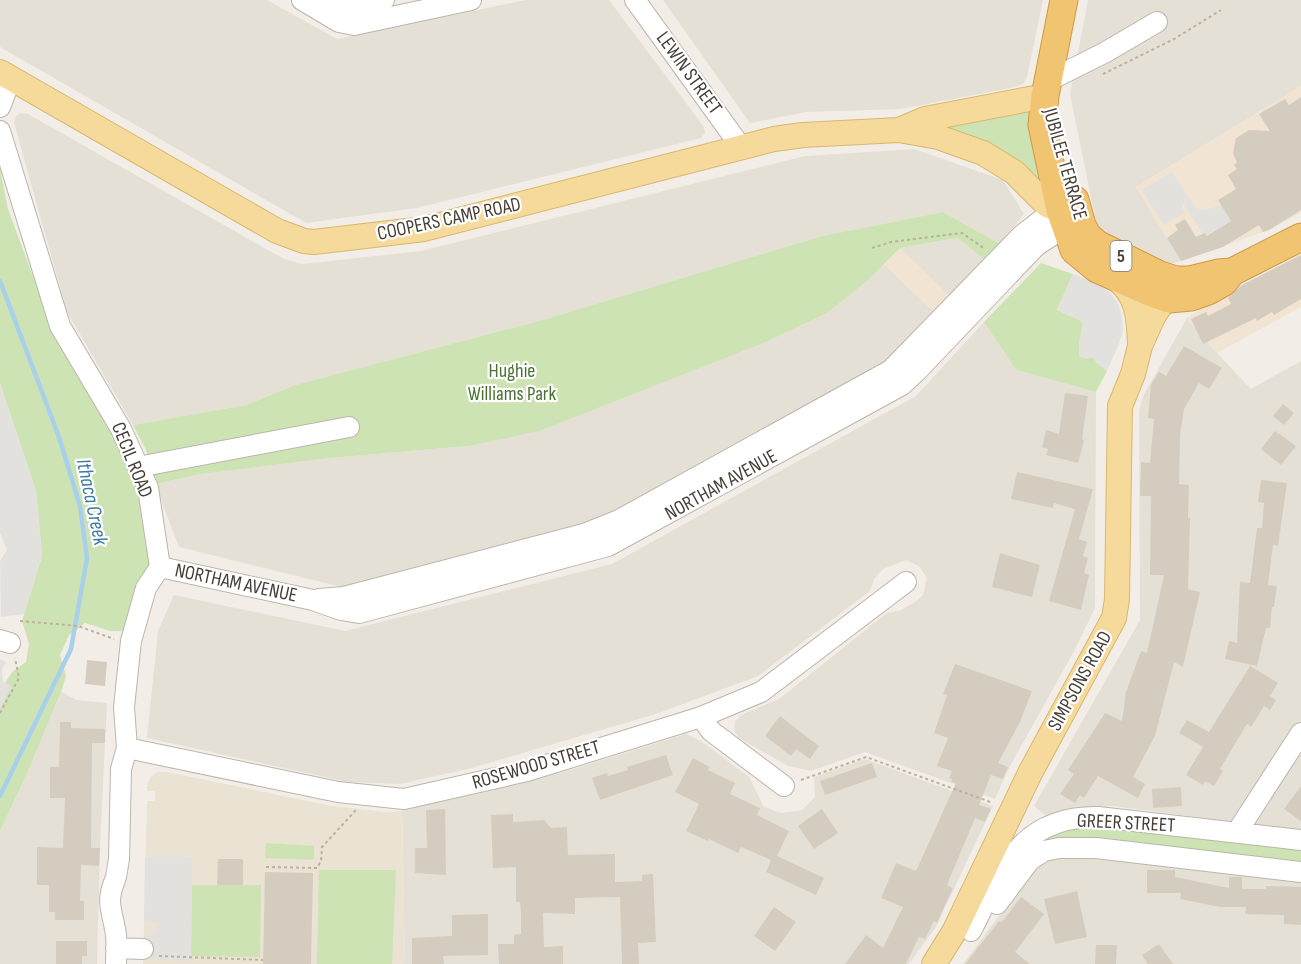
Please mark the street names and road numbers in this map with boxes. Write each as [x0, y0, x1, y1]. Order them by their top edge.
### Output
street label: LEWIN STREET [651, 27, 727, 119]
street label: JUBILEE TERRACE [1037, 104, 1092, 223]
street label: COOPERS CAMP ROAD [375, 192, 523, 246]
road number: 5 [1110, 241, 1132, 271]
street label: CECIL ROAD [106, 419, 158, 501]
street label: NORTHAM AVENUE [661, 444, 781, 526]
street label: NORTHAM AVENUE [173, 558, 299, 608]
street label: SIMPSONS ROAD [1043, 627, 1117, 735]
street label: ROSEWOOD STREET [469, 735, 603, 795]
street label: GREER STREET [1076, 808, 1176, 838]

